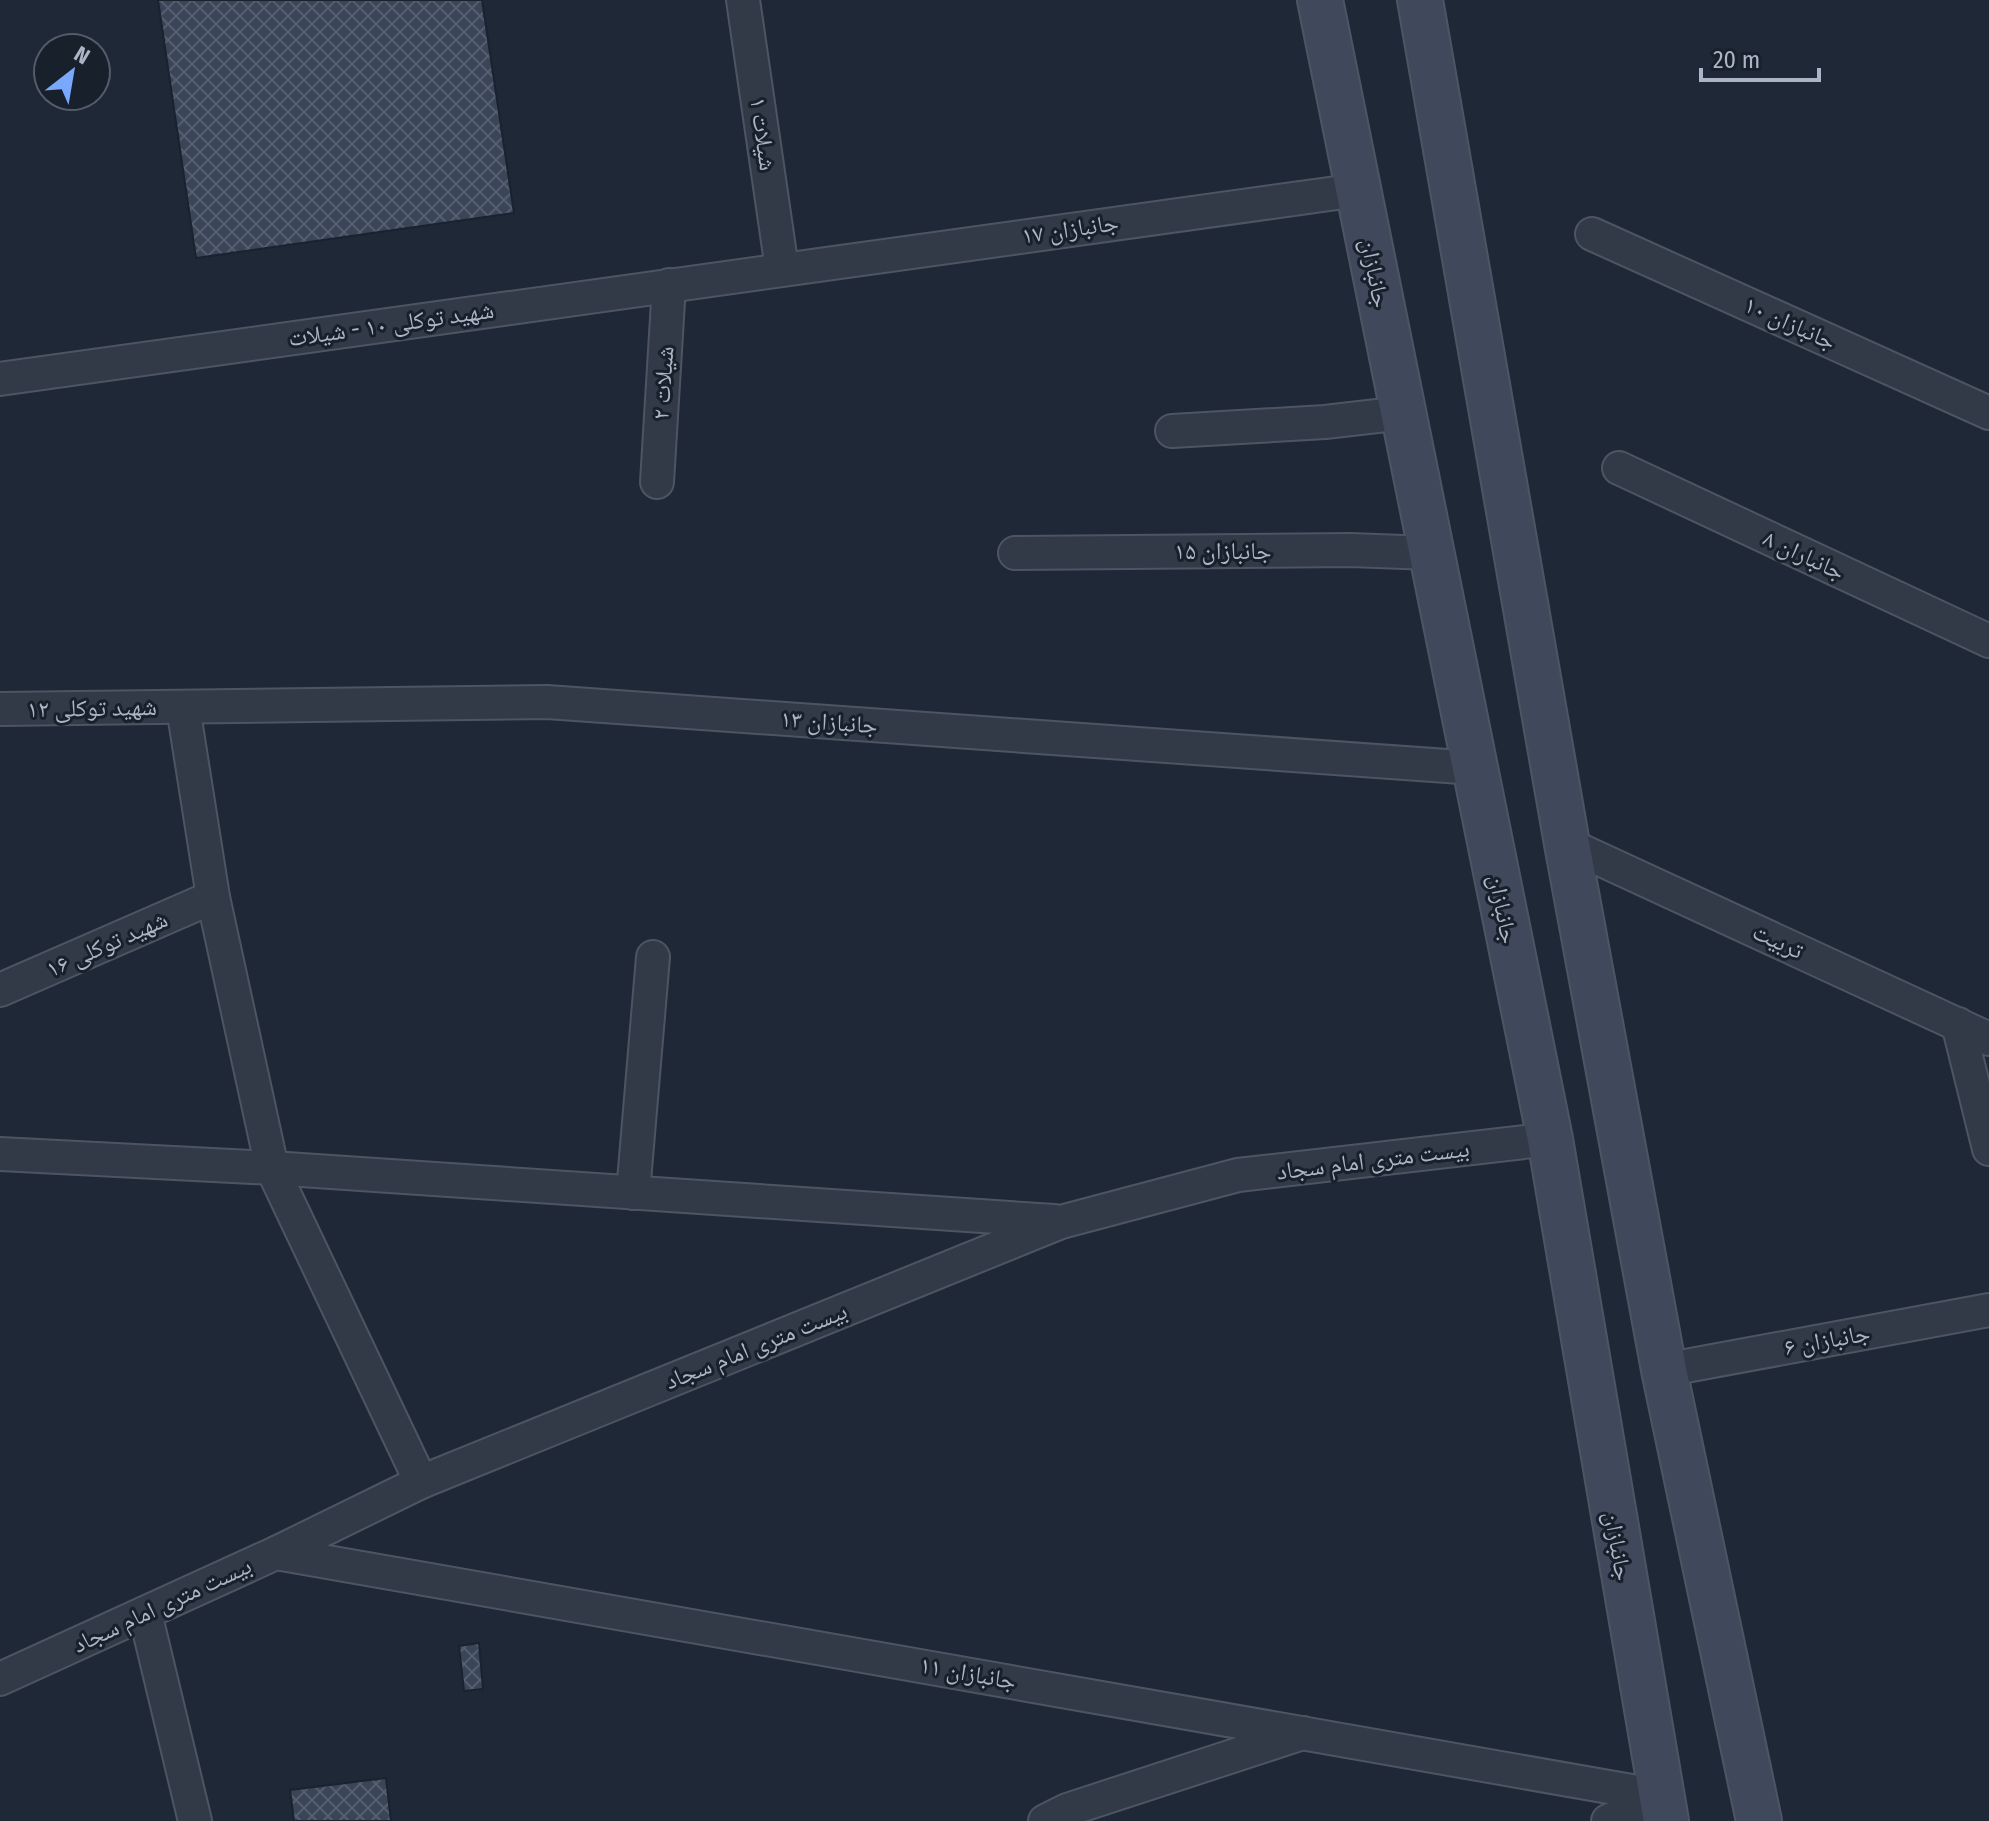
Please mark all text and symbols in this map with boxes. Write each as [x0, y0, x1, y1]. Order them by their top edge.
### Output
north arrow [32, 32, 112, 112]
scale bar [1701, 32, 1819, 82]
text: N [69, 40, 95, 70]
text: 20 m [1713, 46, 1760, 74]
street label: شیلات ۱ [744, 95, 782, 173]
street label: جانبازان ۱۷ [1020, 208, 1120, 250]
street label: جانبازان [1355, 236, 1395, 310]
street label: جانبازان ۱۰ [1740, 290, 1840, 356]
street label: شهید توکلی ۱۰ - شیلات [286, 296, 496, 352]
street label: شیلات ۲ [646, 345, 680, 421]
street label: جانباران ۸ [1759, 524, 1849, 586]
street label: جانبازان ۱۵ [1174, 537, 1272, 565]
street label: شهید توکلی ۱۲ [27, 693, 157, 723]
street label: جانبازان ۱۳ [780, 705, 878, 739]
street label: جانبازان [1483, 872, 1523, 946]
street label: شهید توکلی ۱۶ [42, 905, 172, 983]
street label: تربیت [1748, 917, 1808, 965]
street label: بیست متری امام سجاد [1275, 1134, 1471, 1188]
street label: بیست متری امام سجاد [661, 1297, 852, 1397]
street label: جانبازان ۶ [1782, 1319, 1872, 1361]
street label: جانبازان [1598, 1509, 1638, 1583]
street label: بیست متری امام سجاد [68, 1551, 257, 1661]
street label: جانبازان ۱۱ [918, 1651, 1018, 1695]

